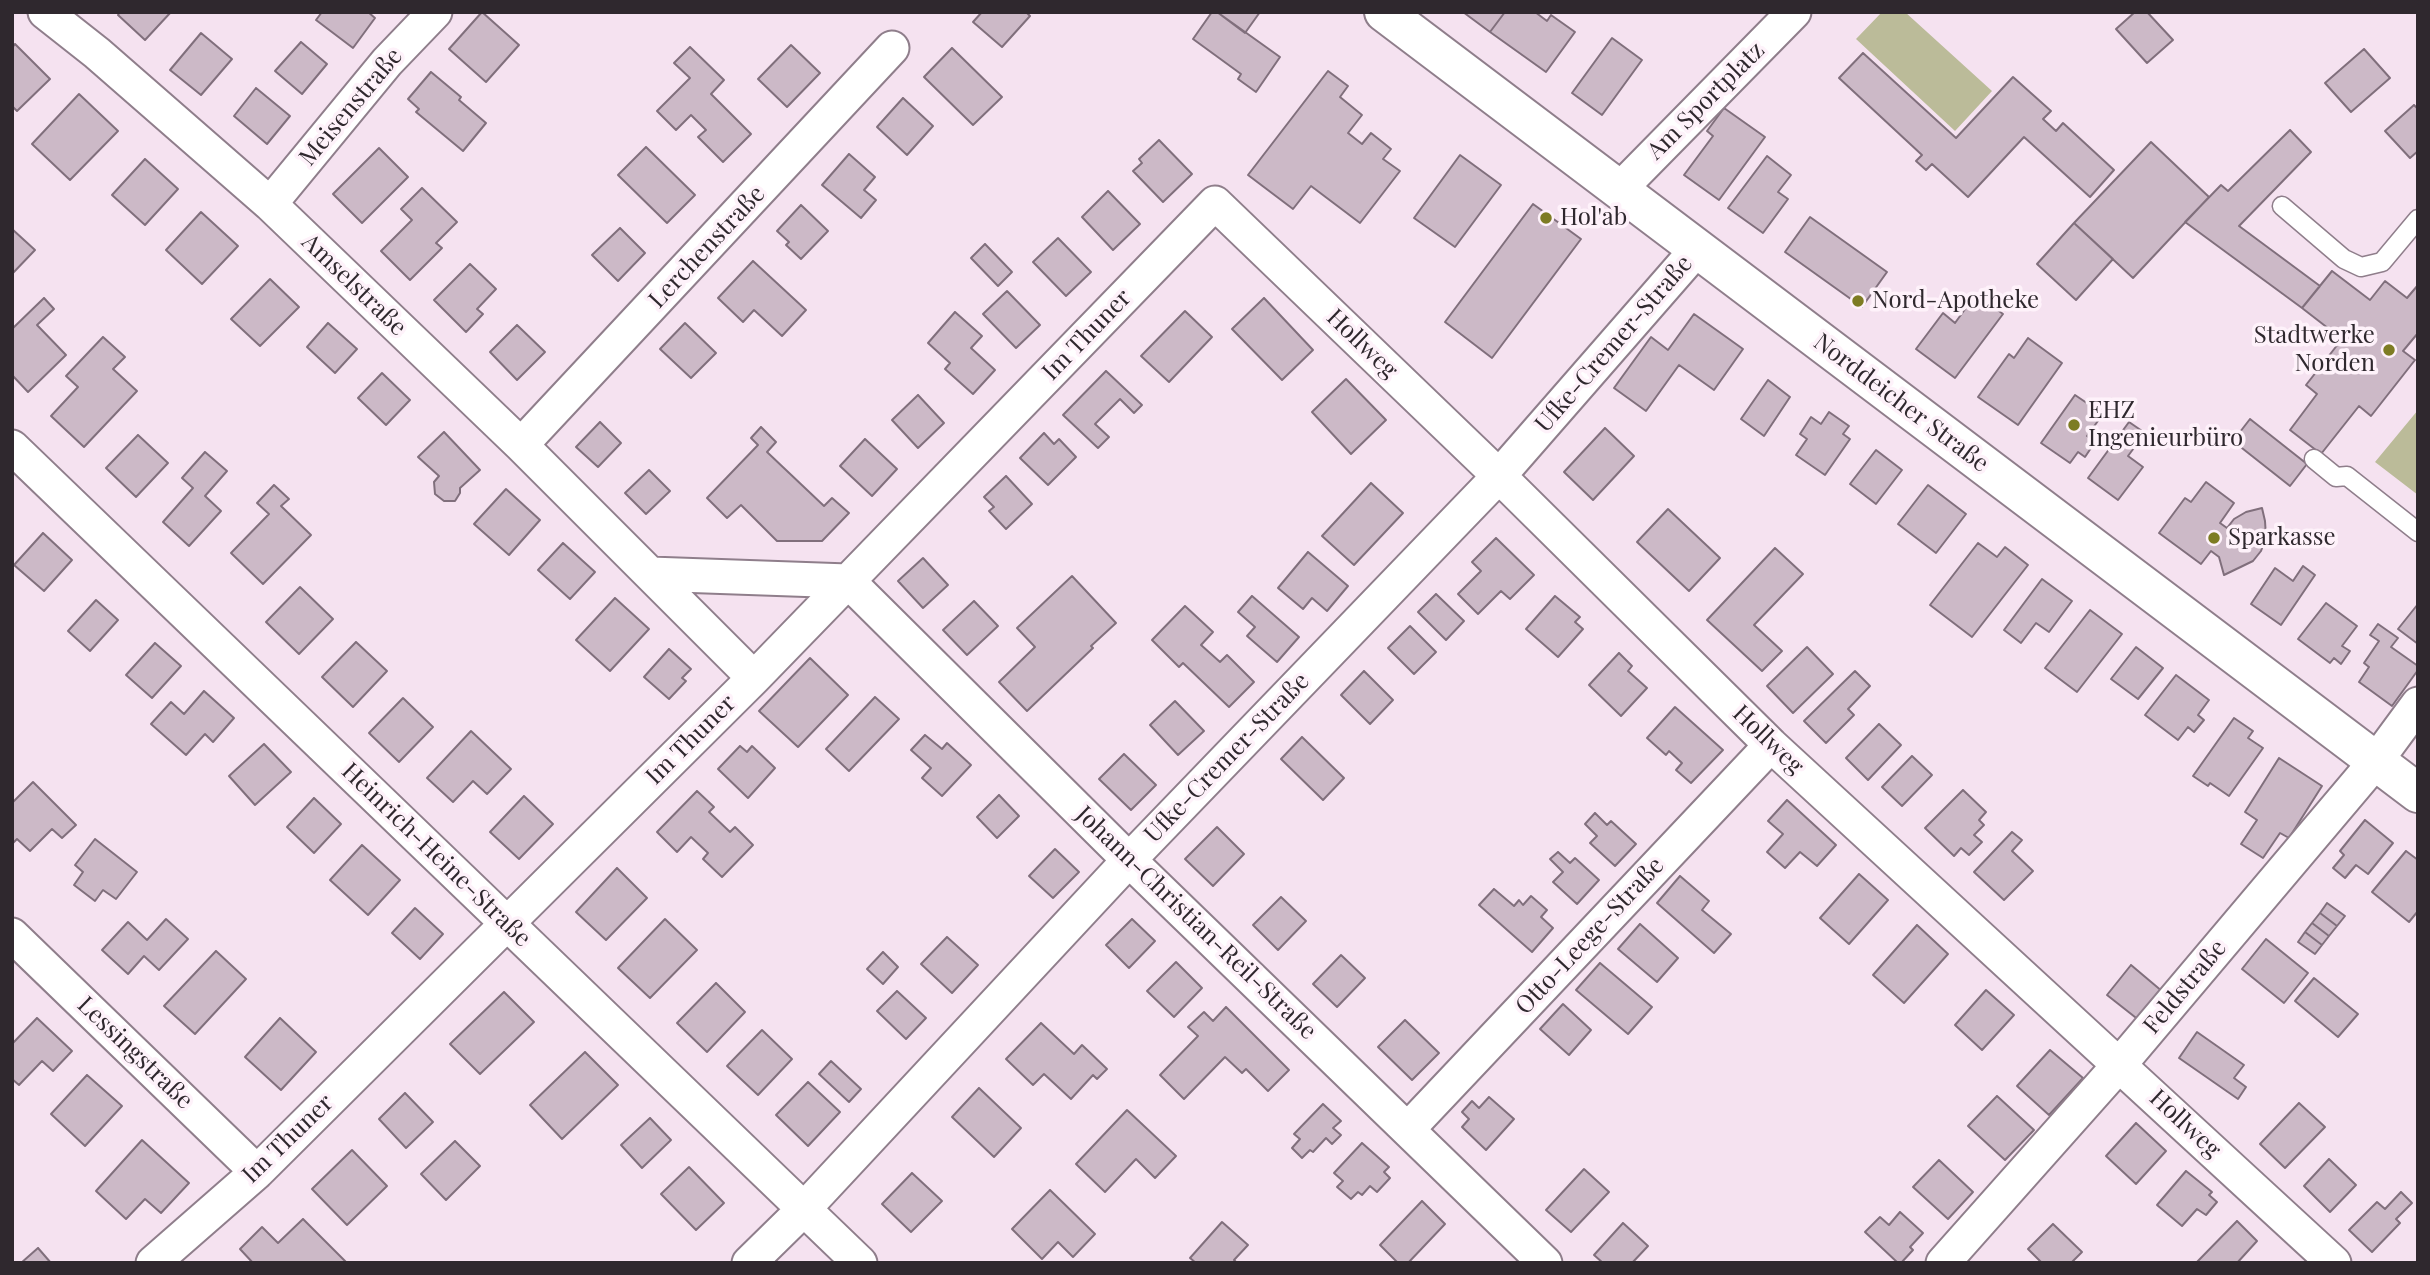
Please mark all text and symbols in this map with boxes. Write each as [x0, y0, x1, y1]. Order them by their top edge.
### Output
street label: Am Sportplatz [1641, 36, 1771, 166]
street label: Meisenstraße [293, 42, 409, 172]
street label: Lerchenstraße [643, 180, 771, 314]
place label: Hol'ab [1560, 204, 1627, 232]
marker: Hol'ab [1538, 210, 1554, 226]
street label: Amselstraße [296, 228, 412, 342]
street label: Ufke-Cremer-Straße [1529, 250, 1699, 438]
street label: Im Thuner [1037, 283, 1137, 387]
place label: Nord-Apotheke [1872, 287, 2039, 315]
marker: Nord-Apotheke [1850, 293, 1866, 309]
street label: Hollweg [1321, 303, 1403, 385]
place label: Stadtwerke Norden [2254, 322, 2375, 378]
street label: Norddeicher Straße [1808, 328, 1994, 478]
marker: Stadtwerke Norden [2381, 342, 2397, 358]
place label: EHZ Ingenieurbüro [2088, 397, 2243, 453]
marker: EHZ Ingenieurbüro [2066, 417, 2082, 433]
place label: Sparkasse [2228, 524, 2336, 552]
marker: Sparkasse [2206, 530, 2222, 546]
street label: Ufke-Cremer-Straße [1138, 667, 1316, 849]
street label: Im Thuner [640, 689, 742, 791]
street label: Hollweg [1727, 699, 1809, 781]
street label: Heinrich-Heine-Straße [335, 757, 537, 953]
street label: Johann-Christian-Reil-Straße [1070, 800, 1322, 1046]
street label: Otto-Leege-Straße [1510, 852, 1670, 1020]
street label: Feldstraße [2137, 934, 2233, 1040]
street label: Lessingstraße [71, 991, 199, 1115]
street label: Hollweg [2143, 1084, 2227, 1164]
street label: Im Thuner [236, 1089, 340, 1189]

